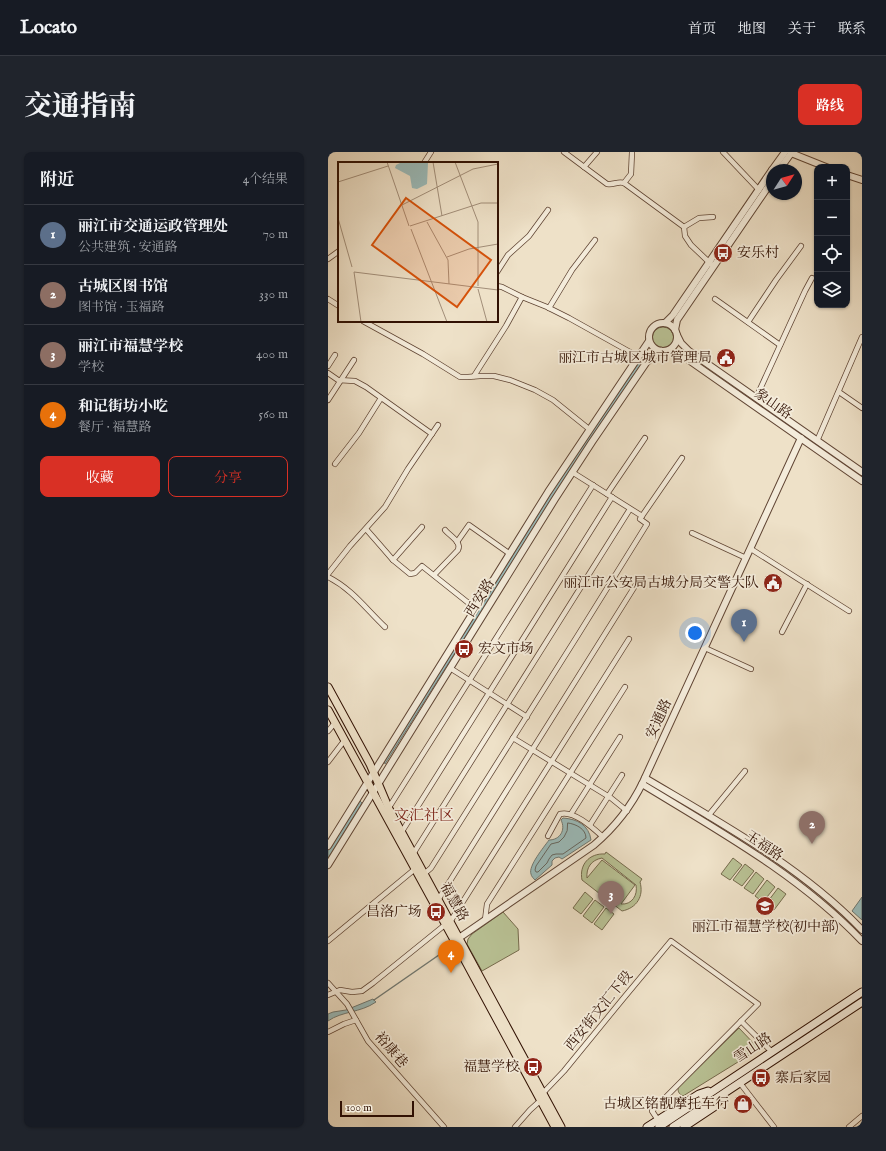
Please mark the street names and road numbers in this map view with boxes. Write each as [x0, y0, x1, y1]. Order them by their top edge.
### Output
street label: 象山路 [751, 385, 795, 423]
street label: 西安路 [461, 575, 499, 621]
street label: 安通路 [642, 696, 676, 742]
street label: 玉福路 [742, 827, 786, 865]
street label: 福慧路 [436, 879, 472, 925]
street label: 西安街文汇下段 [561, 967, 637, 1055]
street label: 裕康巷 [370, 1028, 412, 1072]
street label: 雪山路 [731, 1029, 775, 1067]

